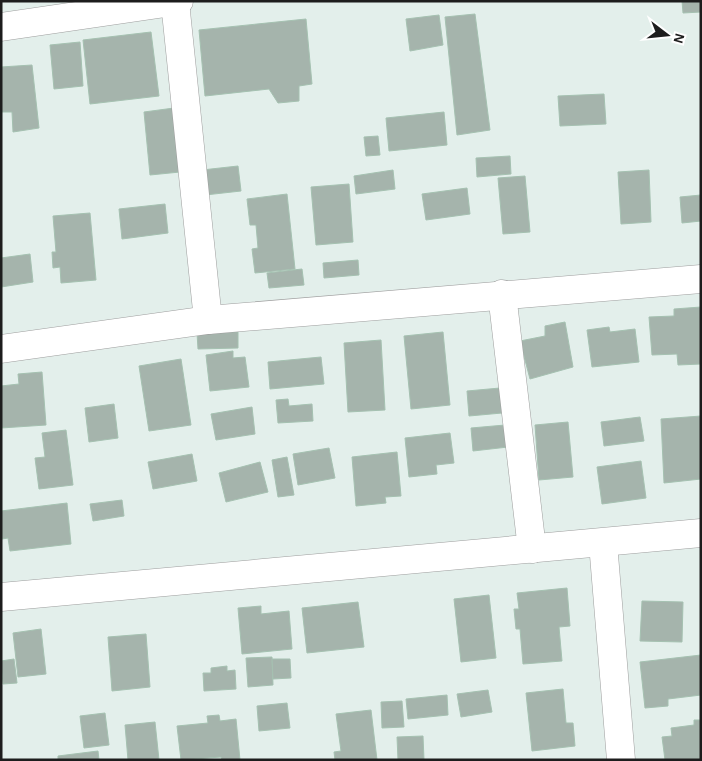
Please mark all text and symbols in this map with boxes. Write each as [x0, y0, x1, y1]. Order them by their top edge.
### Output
north arrow [642, 10, 692, 60]
text: N [670, 32, 687, 45]

